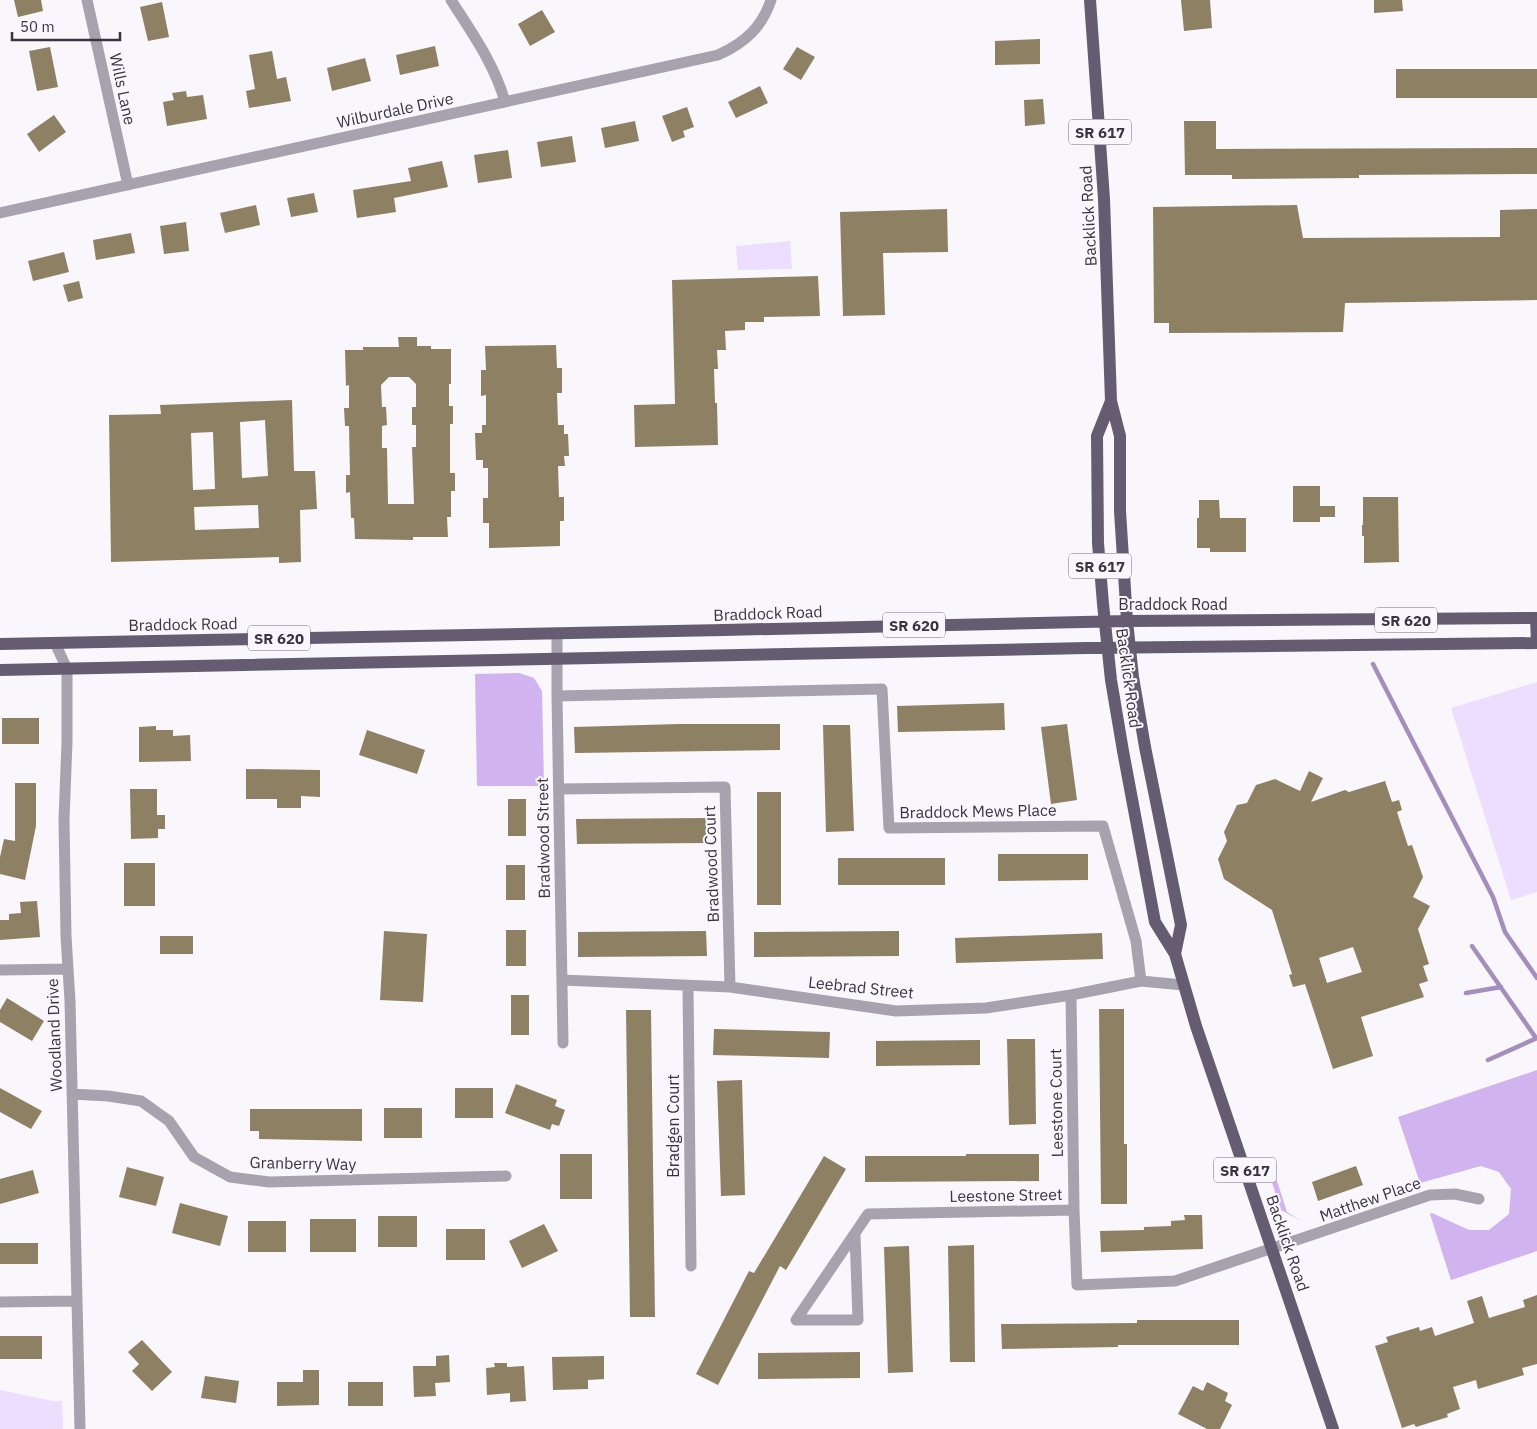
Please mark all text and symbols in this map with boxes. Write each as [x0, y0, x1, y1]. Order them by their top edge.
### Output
scale bar [12, 10, 120, 42]
text: 50 m [20, 17, 55, 36]
street label: Wills Lane [106, 51, 140, 127]
street label: Wilburdale Drive [335, 88, 455, 132]
road number: SR 617 [1069, 120, 1131, 144]
street label: Backlick Road [1075, 165, 1101, 267]
road number: SR 617 [1069, 554, 1131, 578]
street label: Braddock Road [1118, 594, 1228, 614]
street label: Braddock Road [713, 601, 823, 625]
road number: SR 620 [1375, 608, 1437, 632]
road number: SR 620 [883, 612, 945, 638]
street label: Braddock Road [128, 613, 238, 635]
road number: SR 620 [248, 626, 310, 650]
street label: Backlick Road [1112, 627, 1146, 729]
street label: Bradwood Street [532, 777, 554, 899]
street label: Braddock Mews Place [899, 800, 1057, 822]
street label: Bradwood Court [699, 805, 723, 923]
street label: Leebrad Street [807, 972, 915, 1002]
street label: Woodland Drive [42, 978, 66, 1092]
street label: Leestone Court [1045, 1048, 1067, 1158]
street label: Bradgen Court [663, 1074, 683, 1178]
street label: Granberry Way [249, 1152, 357, 1174]
road number: SR 617 [1214, 1158, 1276, 1182]
street label: Matthew Place [1317, 1172, 1423, 1226]
street label: Leestone Street [949, 1184, 1063, 1206]
street label: Backlick Road [1262, 1192, 1314, 1294]

